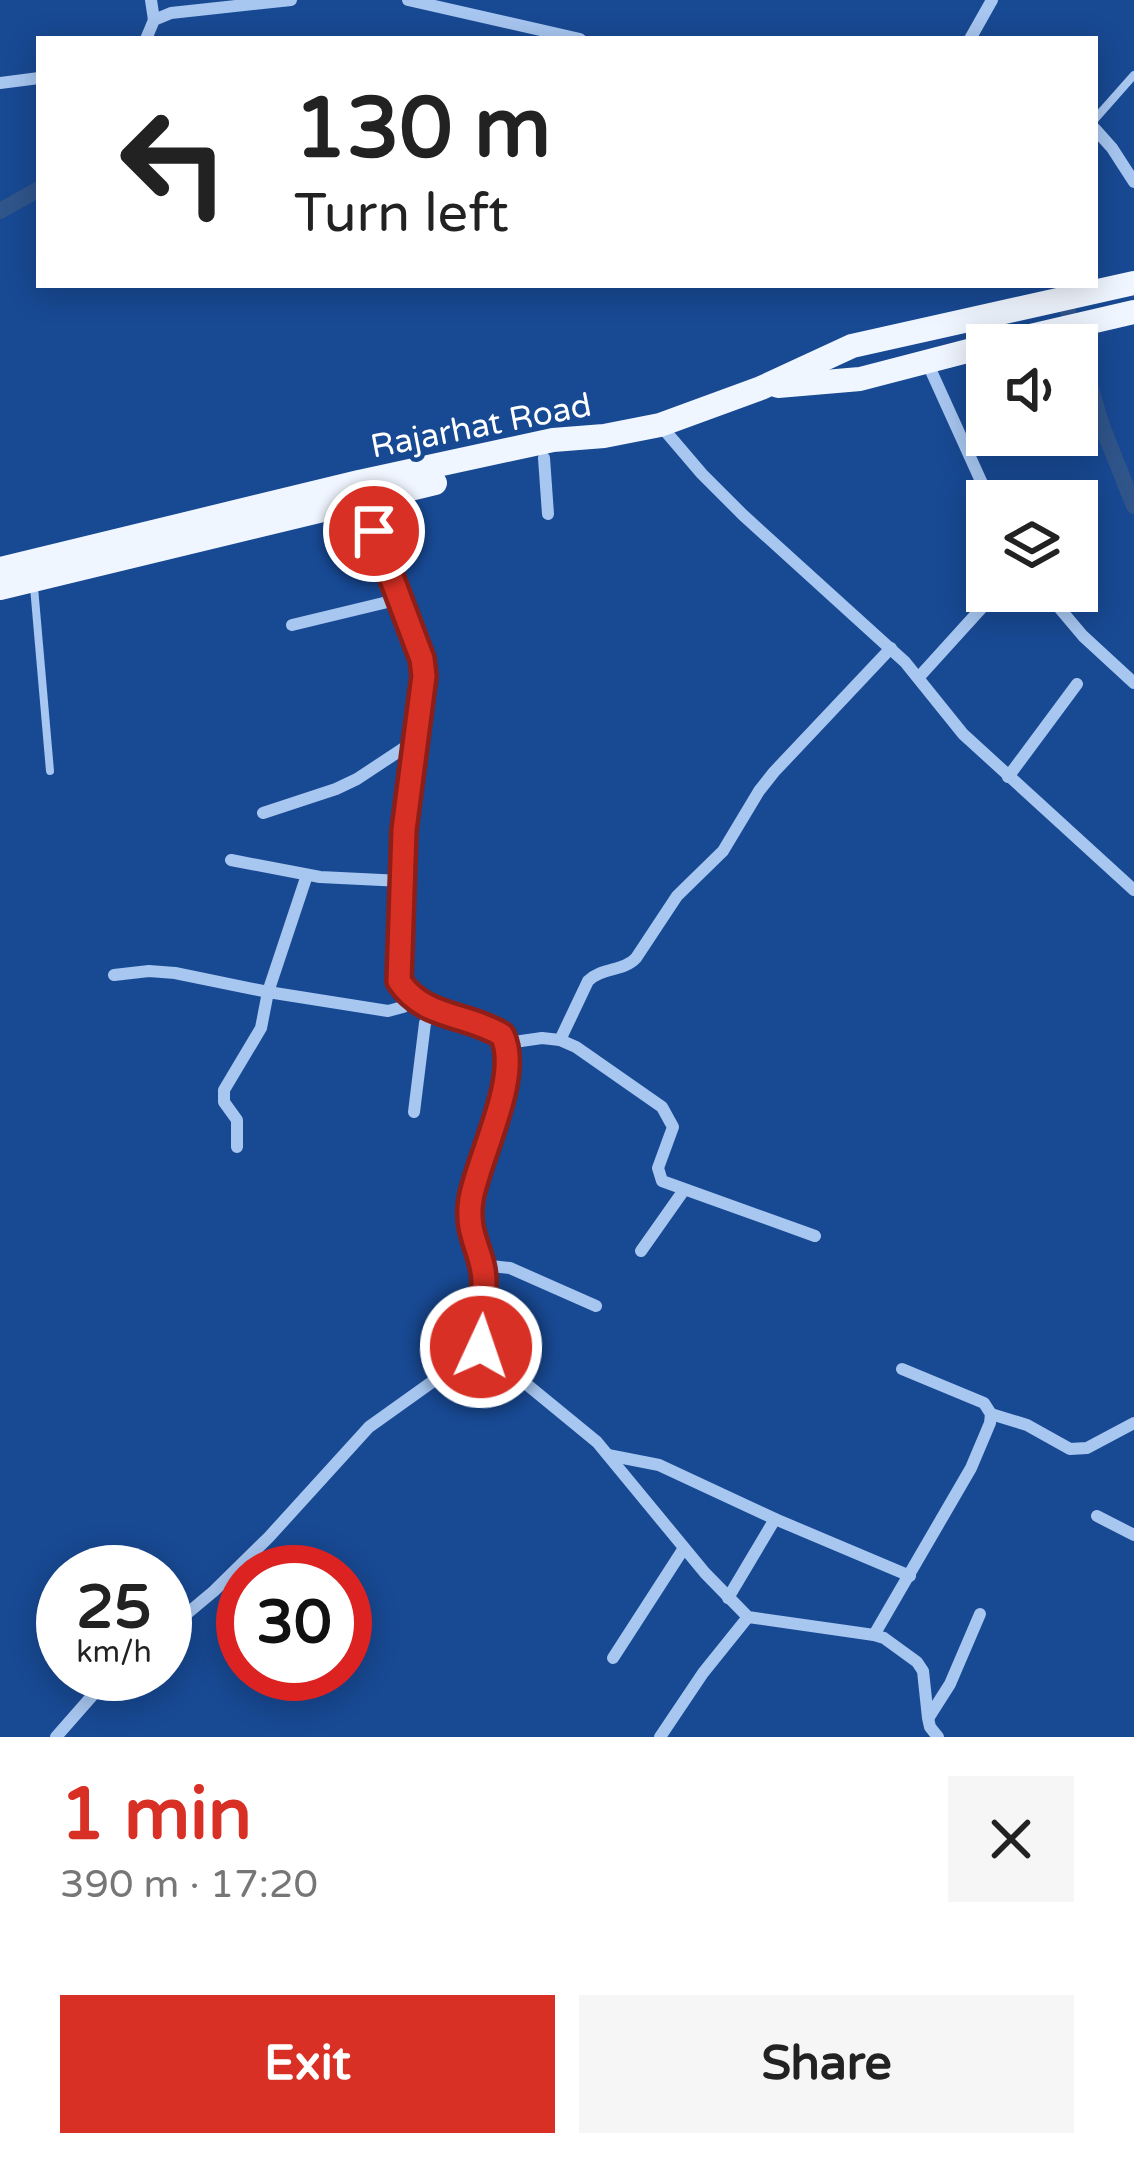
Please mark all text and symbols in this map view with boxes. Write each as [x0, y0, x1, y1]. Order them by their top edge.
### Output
text: 130 m [294, 79, 551, 180]
icon: left [96, 84, 252, 240]
text: Turn left [294, 181, 509, 246]
map controls [966, 324, 1098, 612]
button: sound [966, 324, 1098, 456]
street label: Rajarhat Road [367, 385, 595, 467]
pin [323, 480, 425, 582]
button: layers [966, 480, 1098, 612]
icon: arrive [341, 498, 407, 564]
position arrow [418, 1284, 544, 1410]
speed limit sign: 30 [216, 1545, 372, 1701]
text: 25 [76, 1572, 152, 1644]
text: km/h [76, 1634, 152, 1671]
text: 1 min [60, 1772, 252, 1859]
button: close [948, 1776, 1074, 1902]
text: 390 m · 17:20 [60, 1861, 318, 1908]
button: Exit [60, 1995, 555, 2133]
button: Share [579, 1995, 1074, 2133]

